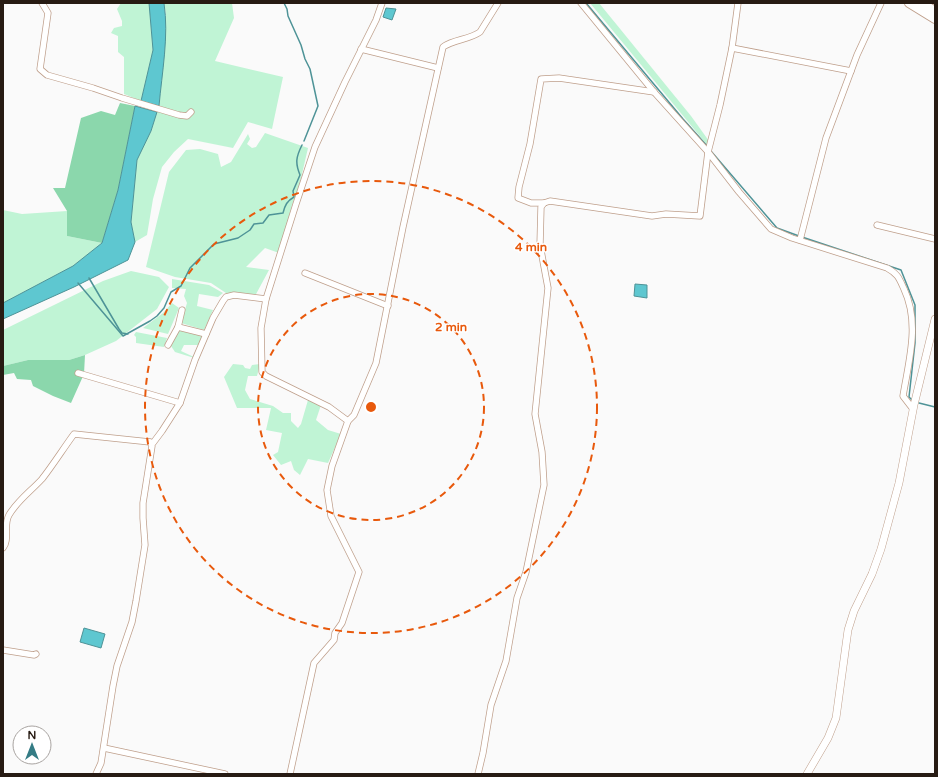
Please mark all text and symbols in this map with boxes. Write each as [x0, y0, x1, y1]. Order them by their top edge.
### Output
text: 4 min [515, 240, 547, 254]
text: 2 min [435, 320, 467, 334]
centre of rings [364, 400, 378, 414]
north arrow [12, 725, 52, 765]
text: N [28, 729, 36, 742]

